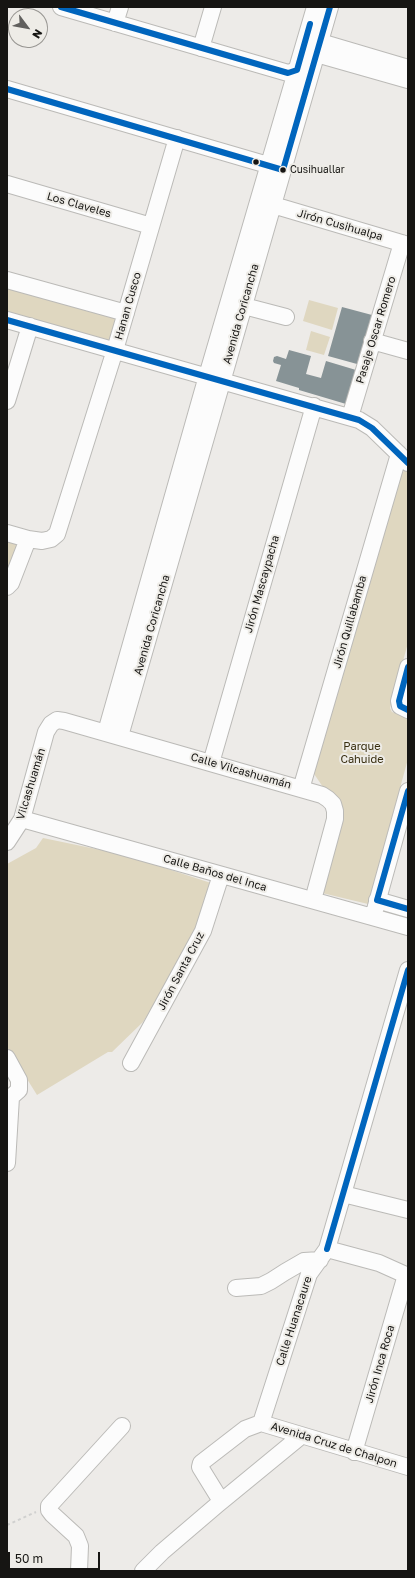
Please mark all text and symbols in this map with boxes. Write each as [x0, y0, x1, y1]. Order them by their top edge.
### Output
north arrow [8, 8, 48, 48]
text: N [30, 27, 45, 41]
unlabelled marker [251, 157, 261, 167]
place label: Cusihuallar [290, 164, 345, 176]
marker: Cusihuallar [278, 165, 288, 175]
street label: Los Claveles [45, 190, 113, 220]
street label: Jirón Cusihualpa [296, 206, 384, 244]
street label: Avenida Coricancha [220, 262, 262, 366]
street label: Hanan Cusco [112, 271, 144, 341]
street label: Pasaje Oscar Romero [353, 275, 399, 385]
street label: Jirón Mascaypacha [242, 534, 282, 634]
street label: Avenida Coricancha [131, 573, 173, 677]
street label: Jirón Quillabamba [330, 574, 370, 670]
park label: Parque Cahuide [340, 740, 384, 766]
street label: Vilcashuamán [14, 747, 48, 821]
street label: Calle Vilcashuamán [189, 750, 293, 792]
street label: Calle Baños del Inca [162, 852, 268, 894]
street label: Jirón Santa Cruz [155, 930, 207, 1012]
street label: Calle Huanacaure [273, 1275, 315, 1367]
street label: Jirón Inca Roca [363, 1323, 397, 1405]
street label: Avenida Cruz de Chalpon [269, 1419, 399, 1471]
scale bar [10, 1544, 102, 1570]
text: 50 m [15, 1551, 43, 1566]

